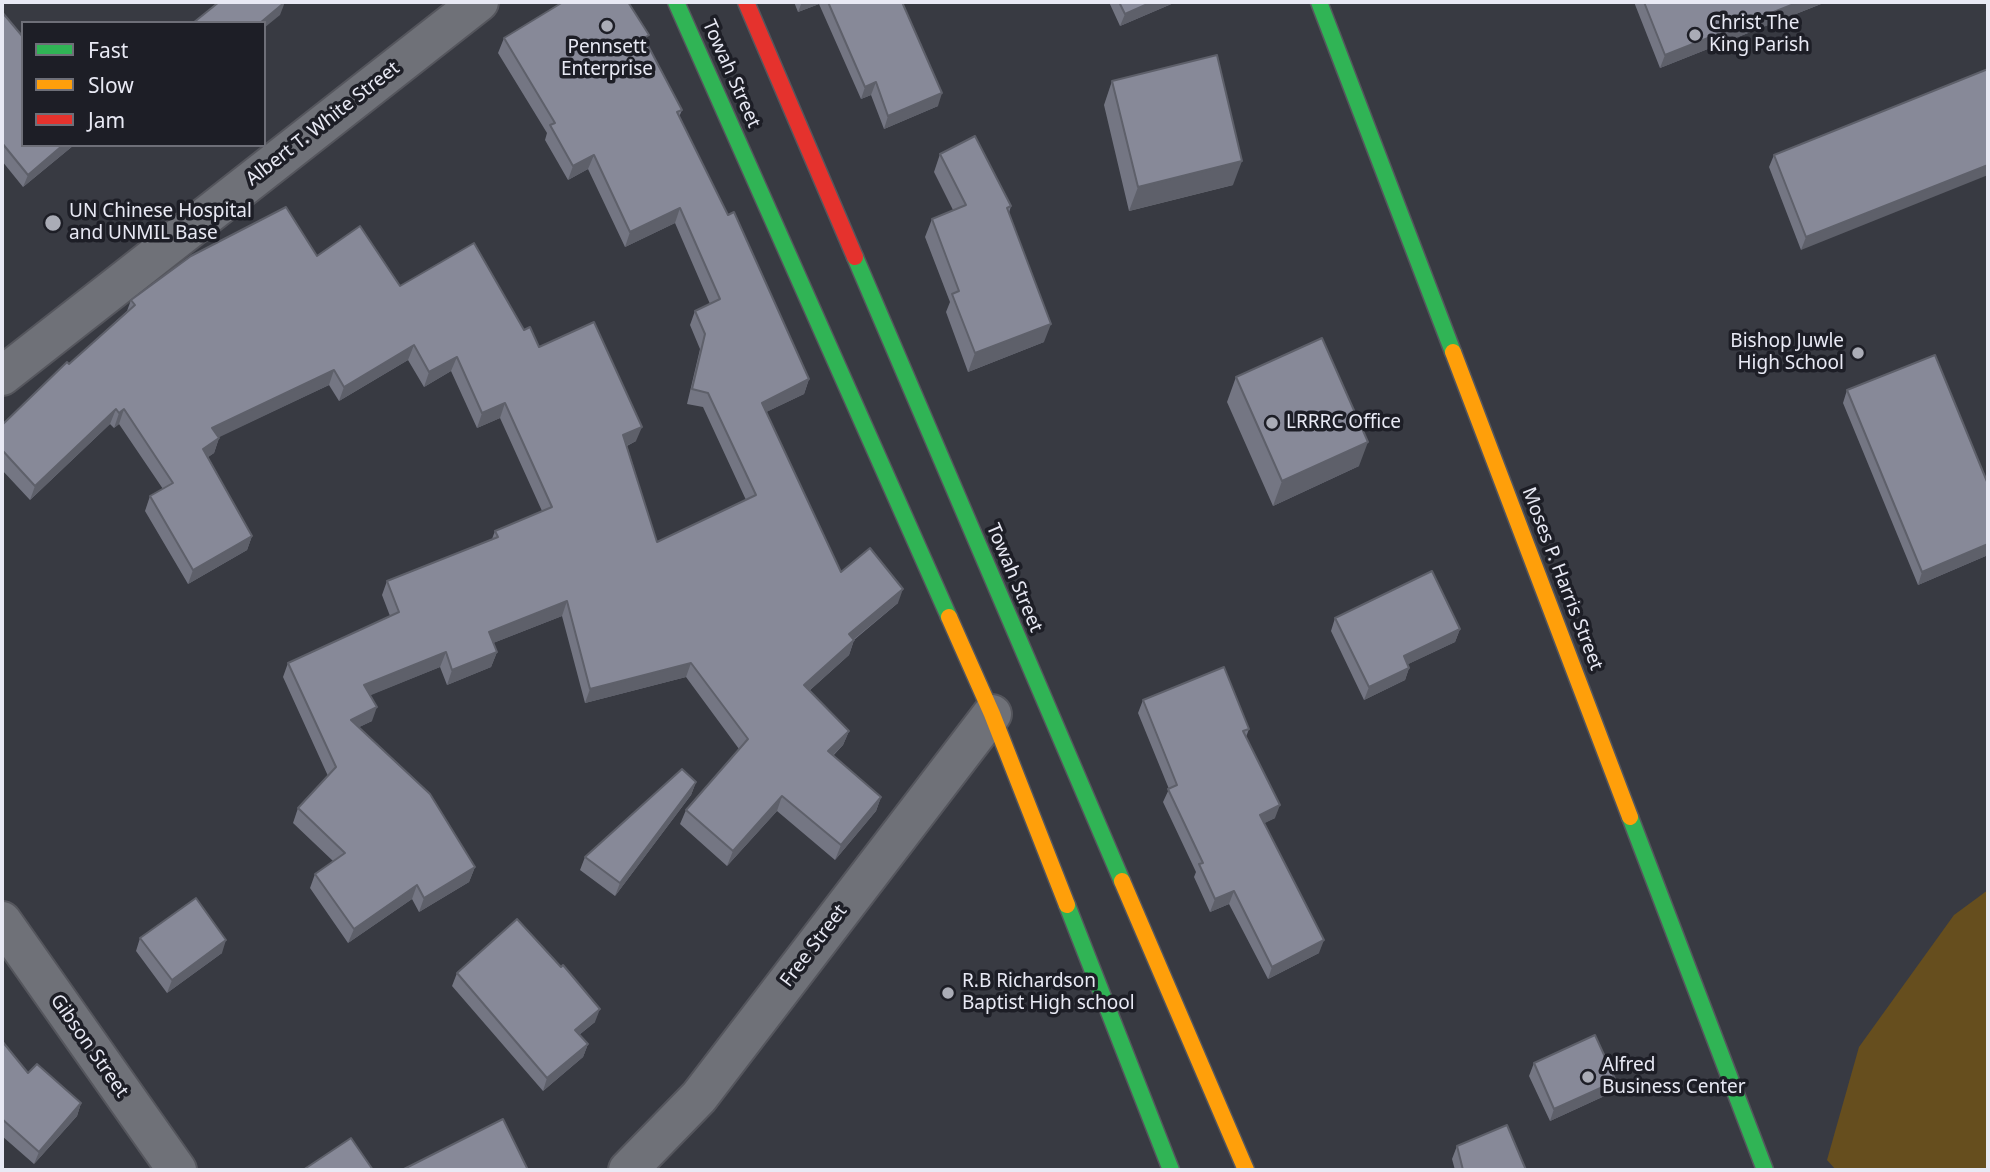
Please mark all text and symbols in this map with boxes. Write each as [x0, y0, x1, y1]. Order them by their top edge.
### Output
place label: Christ The King Parish [1709, 13, 1810, 57]
street label: Towah Street [697, 17, 765, 131]
marker: Pennsett Enterprise [599, 18, 615, 34]
legend [21, 21, 266, 147]
marker: Christ The King Parish [1687, 27, 1703, 43]
text: Fast [88, 36, 128, 64]
place label: Pennsett Enterprise [561, 37, 653, 81]
street label: Albert T. White Street [242, 57, 404, 191]
text: Slow [88, 71, 134, 99]
text: Jam [88, 106, 125, 134]
place label: UN Chinese Hospital and UNMIL Base [69, 201, 252, 245]
marker: UN Chinese Hospital and UNMIL Base [43, 213, 63, 233]
place label: Bishop Juwle High School [1730, 331, 1844, 375]
marker: Bishop Juwle High School [1850, 345, 1866, 361]
place label: LRRRC Office [1286, 412, 1401, 434]
marker: LRRRC Office [1264, 415, 1280, 431]
street label: Moses P. Harris Street [1517, 484, 1607, 674]
street label: Towah Street [981, 520, 1047, 636]
street label: Free Street [776, 901, 852, 991]
place label: R.B Richardson Baptist High school [962, 971, 1135, 1015]
marker: R.B Richardson Baptist High school [940, 985, 956, 1001]
street label: Gibson Street [45, 990, 133, 1102]
place label: Alfred Business Center [1602, 1055, 1746, 1099]
marker: Alfred Business Center [1580, 1069, 1596, 1085]

